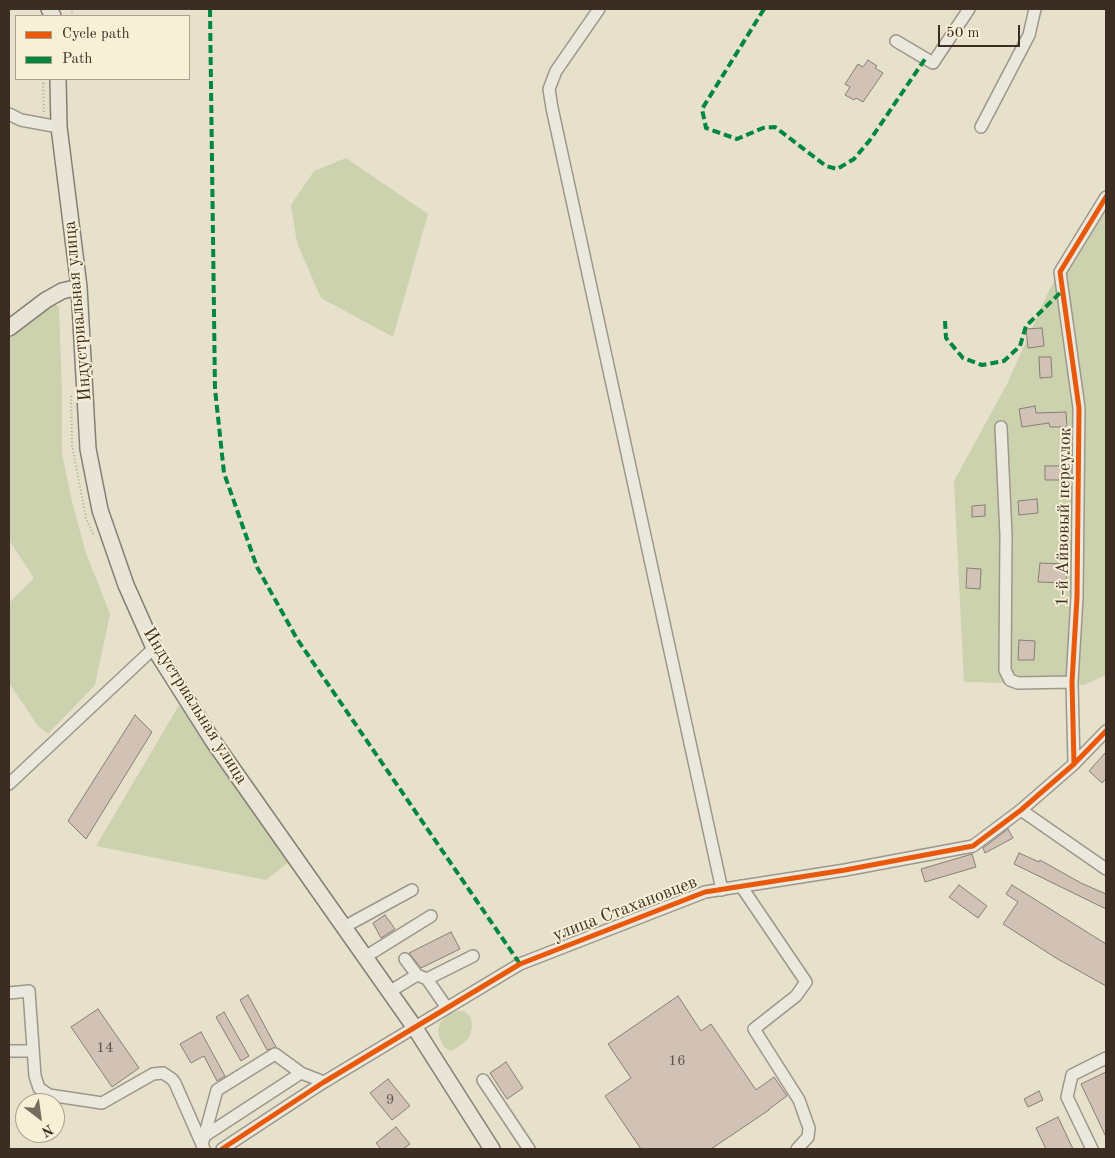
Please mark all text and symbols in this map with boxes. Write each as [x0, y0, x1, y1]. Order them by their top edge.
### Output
legend [15, 15, 190, 80]
scale bar [940, 15, 1022, 47]
text: 50 m [946, 26, 980, 41]
text: Cycle path [62, 27, 130, 42]
text: Path [62, 52, 92, 67]
street label: Индустриальная улица [59, 220, 97, 402]
street label: 1-й Айвовый переулок [1052, 427, 1076, 607]
street label: Индустриальная улица [138, 623, 252, 789]
street label: улица Стахановцев [550, 872, 700, 946]
house number: 14 [96, 1039, 114, 1057]
house number: 16 [668, 1052, 686, 1070]
house number: 9 [386, 1091, 394, 1109]
north arrow [15, 1093, 65, 1143]
text: N [39, 1121, 55, 1139]

